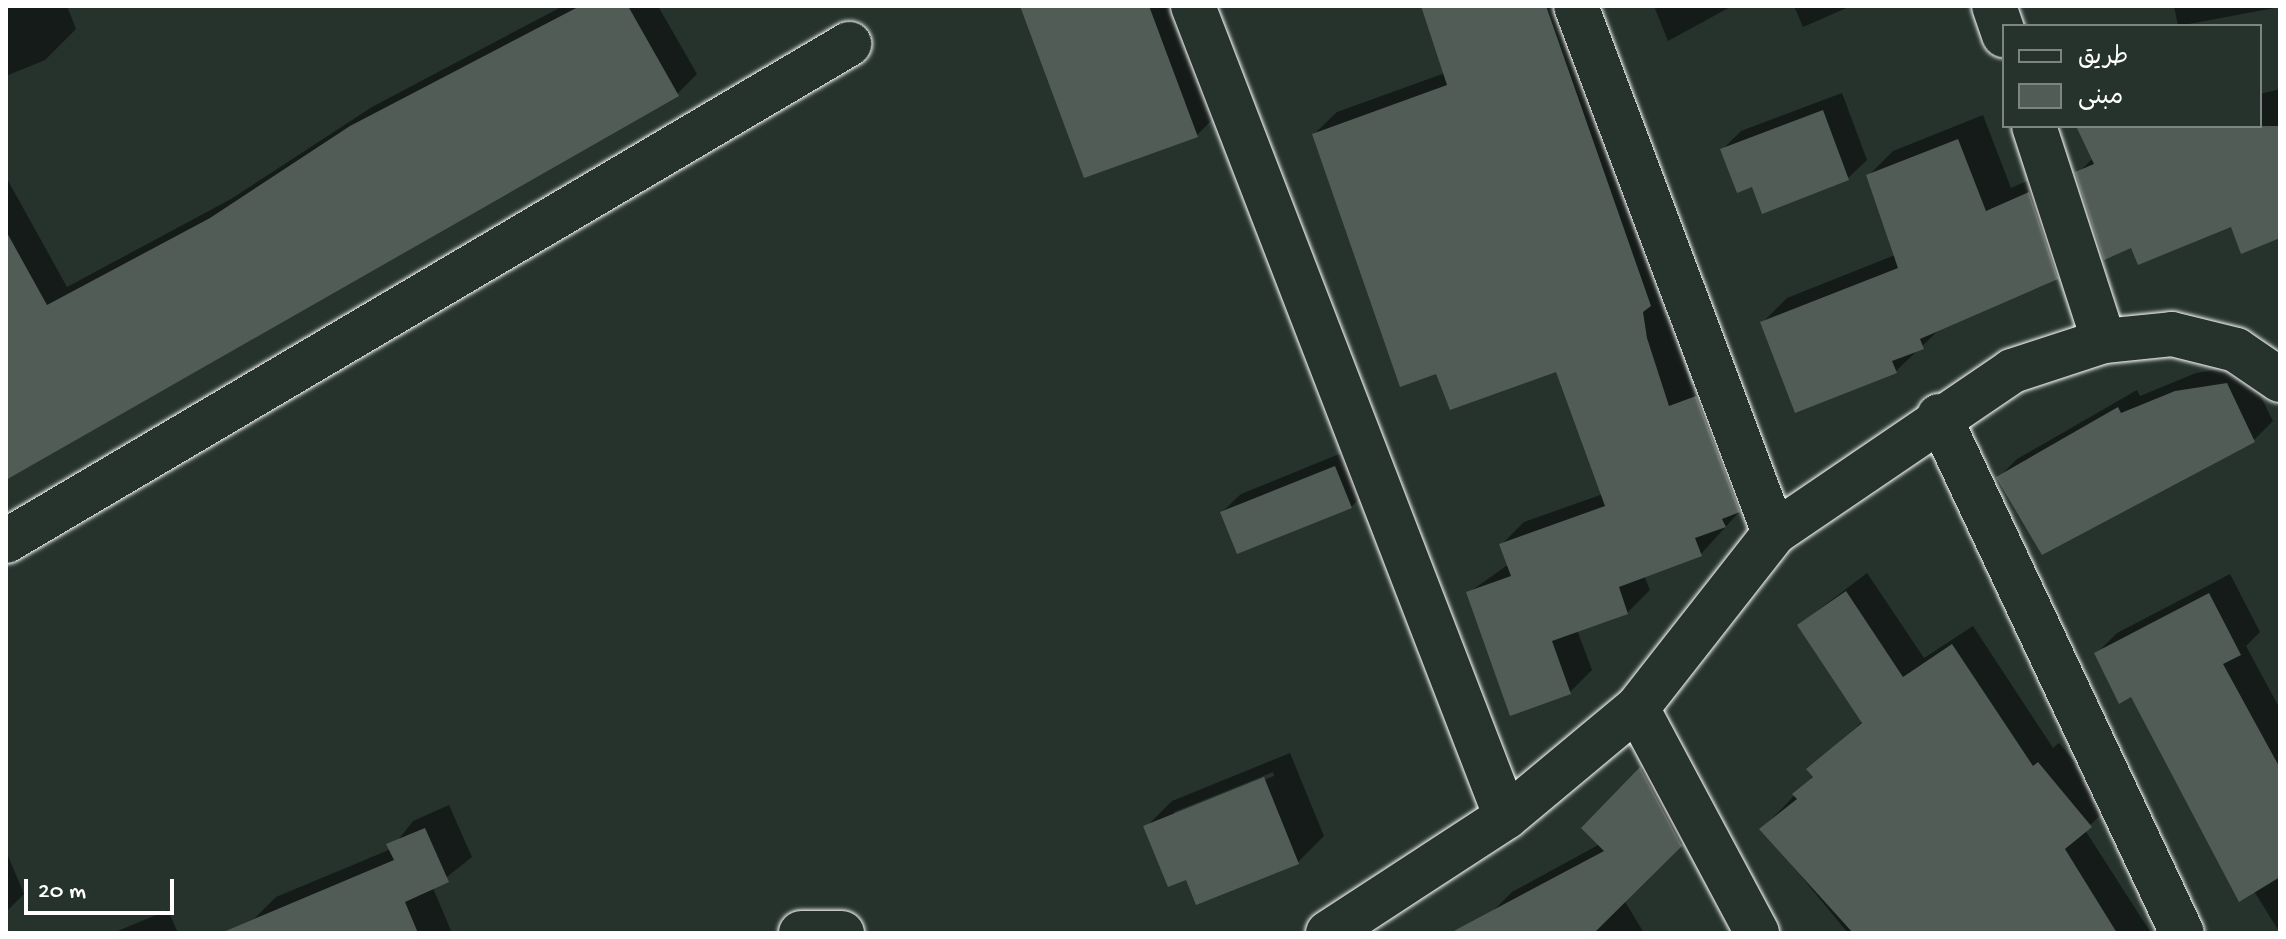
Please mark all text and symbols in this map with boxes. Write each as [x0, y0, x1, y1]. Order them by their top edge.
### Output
legend [2002, 24, 2262, 128]
text: طريق [2078, 44, 2128, 73]
text: مبنى [2078, 84, 2123, 113]
scale bar [28, 863, 178, 913]
text: 20 m [38, 878, 86, 907]

